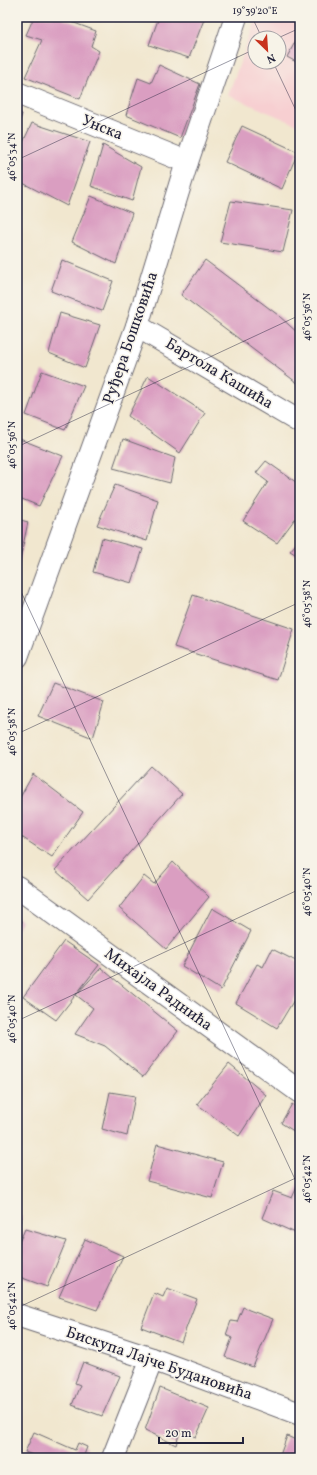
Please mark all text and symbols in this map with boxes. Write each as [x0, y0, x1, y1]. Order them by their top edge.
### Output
text: 19°39'20"E [233, 4, 277, 18]
north arrow [247, 30, 287, 70]
text: N [264, 49, 277, 66]
street label: Унска [78, 110, 126, 146]
text: 46°05'34"N [5, 132, 19, 181]
street label: Руђера Бошковића [98, 269, 164, 407]
text: 46°05'36"N [300, 292, 314, 341]
street label: Бартола Кашића [161, 333, 277, 415]
text: 46°05'36"N [5, 420, 19, 469]
text: 46°05'38"N [300, 579, 314, 628]
text: 46°05'38"N [5, 707, 19, 756]
text: 46°05'40"N [300, 867, 314, 916]
street label: Михајла Раднића [99, 943, 217, 1037]
text: 46°05'40"N [5, 994, 19, 1043]
text: 46°05'42"N [300, 1154, 314, 1203]
text: 46°05'42"N [5, 1281, 19, 1330]
street label: Бискупа Лајче Будановића [63, 1322, 255, 1406]
scale bar [159, 1419, 243, 1445]
text: 20 m [165, 1426, 192, 1442]

